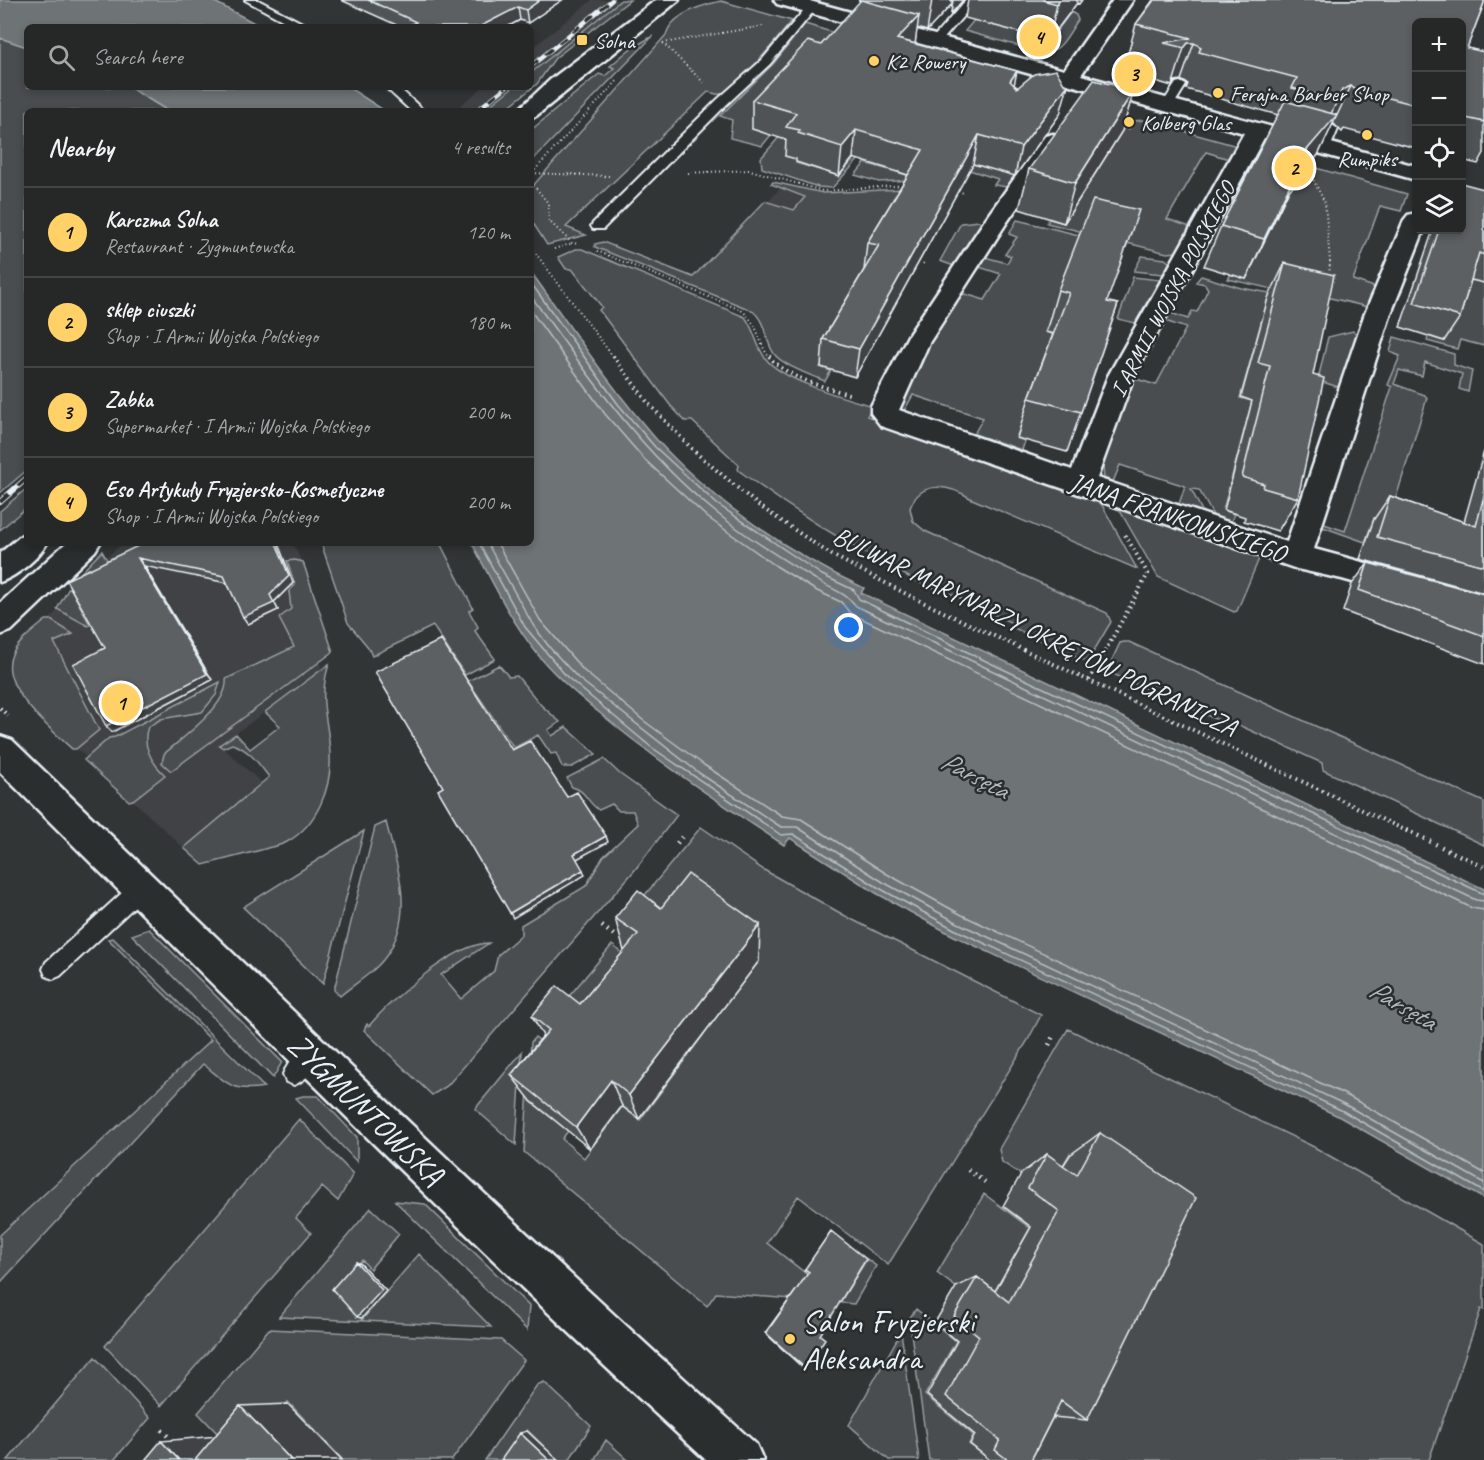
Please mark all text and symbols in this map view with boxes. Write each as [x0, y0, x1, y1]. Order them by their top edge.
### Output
pin: 4 [1020, 15, 1058, 60]
map controls [1412, 18, 1466, 234]
button: + [1412, 18, 1466, 72]
search box [24, 24, 534, 90]
place label: Solna [594, 27, 636, 55]
marker: Solna [575, 33, 589, 47]
icon: search [45, 41, 78, 74]
text: Search here [93, 43, 183, 71]
place label: K2 Rowery [886, 48, 968, 76]
pin: 3 [1114, 52, 1154, 97]
marker: K2 Rowery [867, 54, 881, 68]
button: − [1412, 72, 1466, 126]
place label: Ferajna Barber Shop [1230, 80, 1390, 108]
marker: Ferajna Barber Shop [1211, 86, 1225, 100]
place label: Kolberg Glas [1141, 109, 1234, 137]
marker: Kolberg Glas [1122, 115, 1136, 129]
button: locate [1412, 126, 1466, 180]
marker: Rumpiks [1360, 128, 1374, 142]
text: Nearby [48, 131, 113, 164]
text: 4 results [451, 135, 510, 160]
place label: Rumpiks [1337, 145, 1399, 173]
pin: 2 [1274, 146, 1314, 190]
street label: I ARMII WOJSKA POLSKIEGO [1104, 175, 1242, 402]
button: layers [1412, 180, 1466, 234]
text: Karczma Solna [105, 206, 217, 234]
text: 1 [63, 220, 72, 245]
text: 120 m [467, 220, 510, 245]
text: Restaurant · Zygmuntowska [105, 234, 294, 259]
text: sklep ciuszki [105, 296, 193, 324]
text: 2 [63, 310, 72, 335]
text: 180 m [467, 310, 510, 335]
text: Shop · I Armii Wojska Polskiego [105, 324, 318, 349]
text: Zabka [105, 386, 153, 414]
text: 3 [63, 400, 72, 425]
text: 200 m [467, 400, 510, 425]
text: Supermarket · I Armii Wojska Polskiego [105, 414, 369, 439]
street label: JANA FRANKOWSKIEGO [1064, 464, 1293, 571]
text: Eso Artykuły Fryzjersko-Kosmetyczne [105, 476, 383, 504]
text: 4 [63, 490, 72, 515]
text: 200 m [467, 490, 510, 515]
text: Shop · I Armii Wojska Polskiego [105, 504, 318, 529]
street label: BULWAR MARYNARZY OKRĘTÓW POGRANICZA [827, 519, 1244, 745]
your location [834, 613, 863, 642]
pin: 1 [102, 680, 140, 726]
water label: Parsęta [935, 744, 1017, 807]
water label: Parsęta [1363, 972, 1444, 1039]
street label: ZYGMUNTOWSKA [278, 1024, 454, 1195]
place label: Salon Fryzjerski Aleksandra [802, 1301, 978, 1379]
marker: Salon Fryzjerski Aleksandra [783, 1332, 797, 1346]

